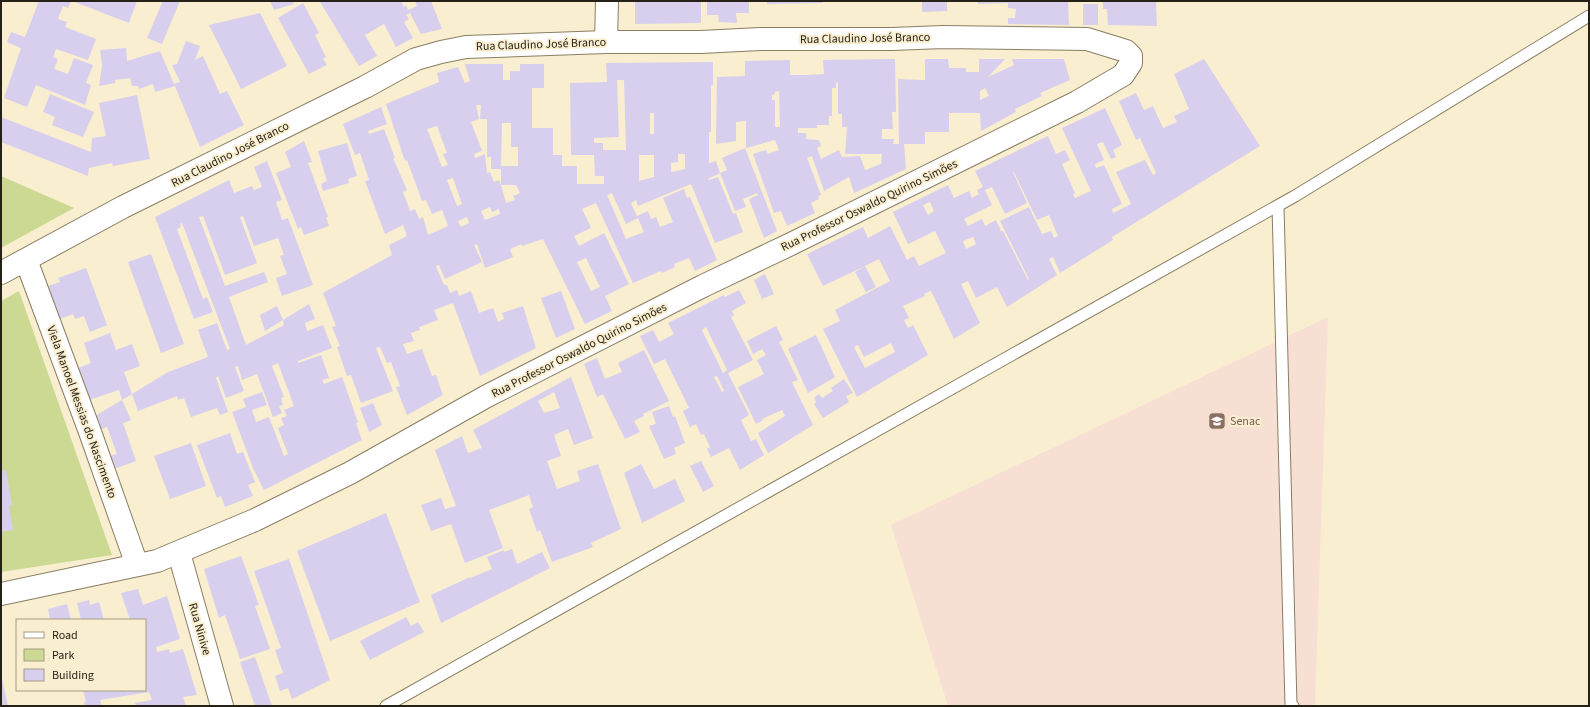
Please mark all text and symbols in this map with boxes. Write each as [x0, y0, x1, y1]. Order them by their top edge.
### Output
street label: Rua Claudino José Branco [800, 29, 930, 48]
street label: Rua Claudino José Branco [476, 34, 606, 55]
street label: Rua Claudino José Branco [168, 117, 292, 192]
street label: Rua Professor Oswaldo Quirino Simões [778, 155, 960, 256]
street label: Rua Professor Oswaldo Quirino Simões [489, 299, 670, 402]
street label: Viela Manoel Messias do Nascimento [42, 323, 121, 501]
school or university icon: Senac [1207, 411, 1227, 431]
place label: Senac [1230, 413, 1261, 430]
street label: Rua Ninive [184, 601, 215, 657]
legend [16, 619, 146, 691]
text: Road [52, 627, 78, 644]
text: Park [52, 647, 74, 664]
text: Building [52, 667, 94, 684]

